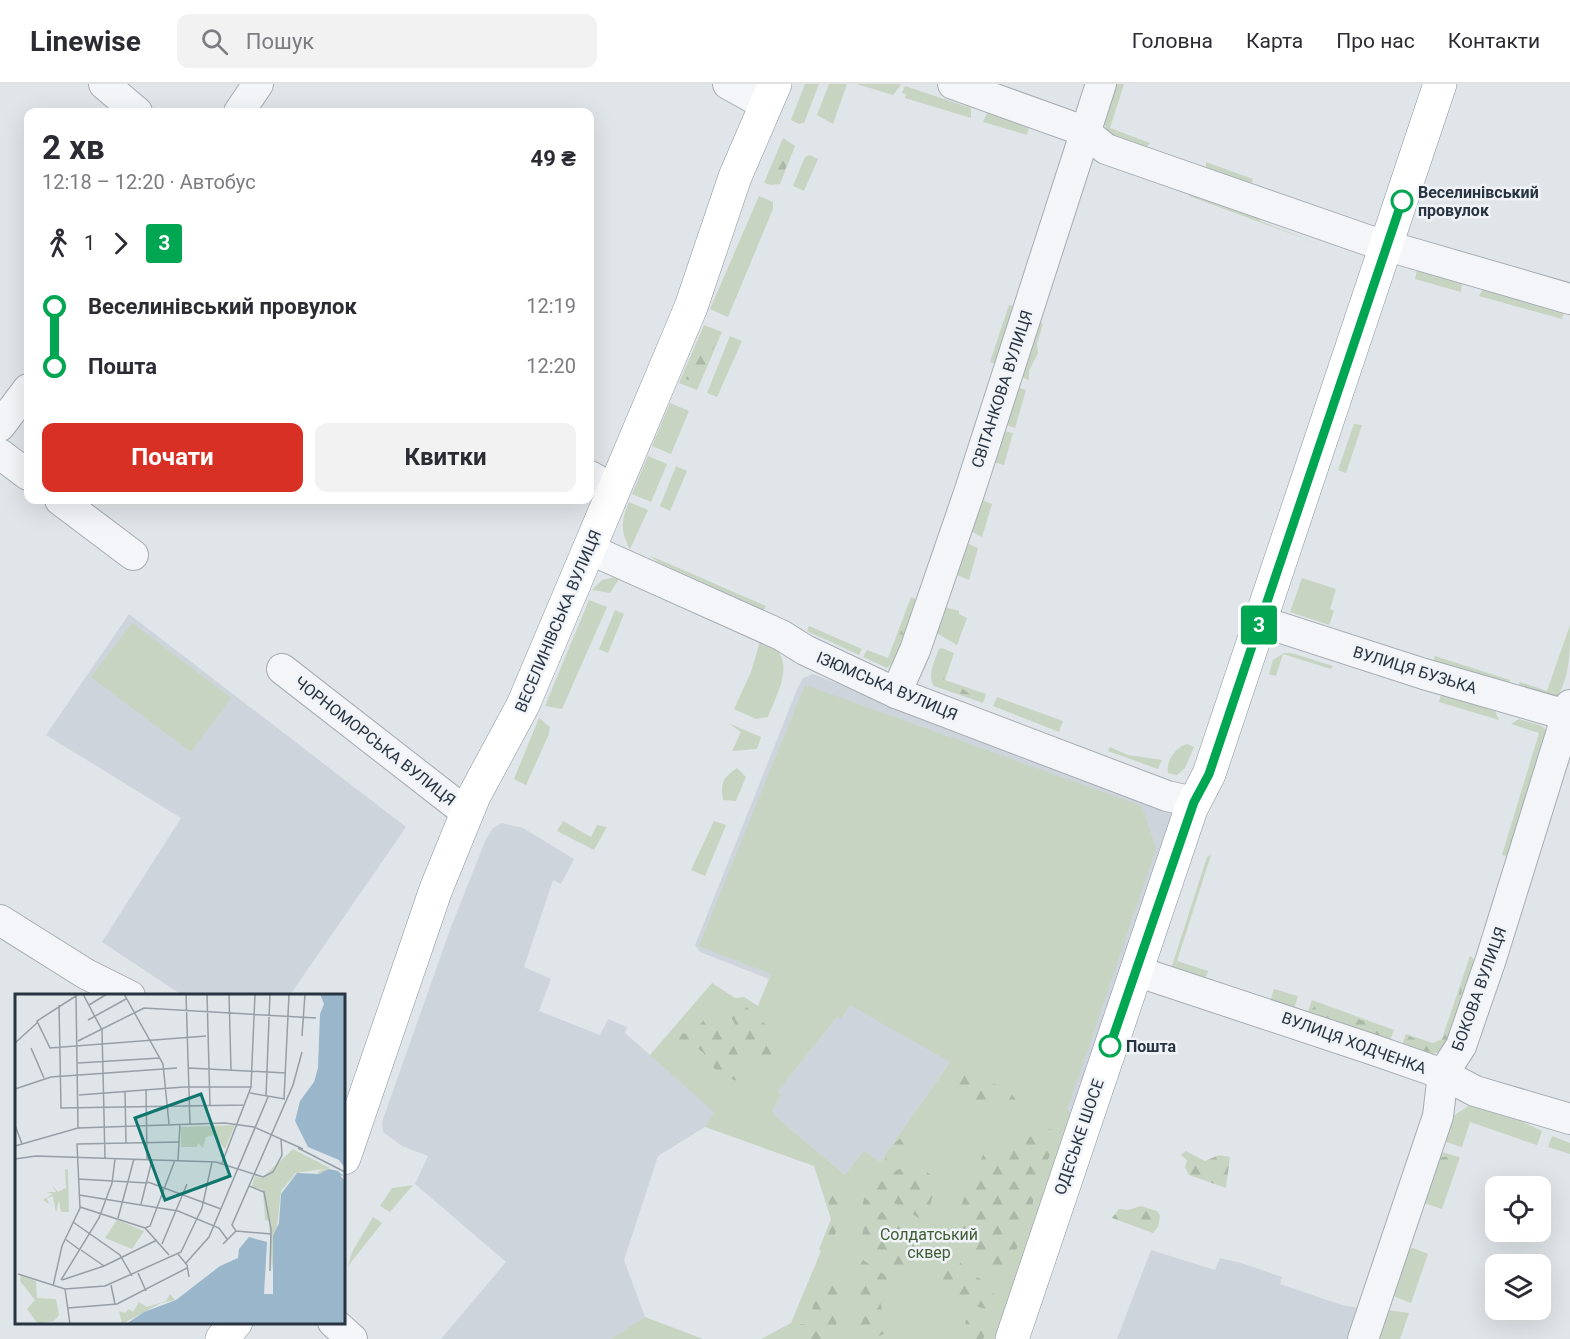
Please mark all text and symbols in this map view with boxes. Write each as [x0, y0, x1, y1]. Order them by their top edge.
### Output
search box [177, 14, 597, 68]
text: Linewise [30, 25, 141, 58]
icon: search [198, 25, 231, 58]
text: Пошук [246, 29, 314, 54]
text: Головна [1132, 29, 1213, 53]
text: Карта [1246, 29, 1303, 53]
text: Про нас [1336, 29, 1415, 53]
text: Контакти [1448, 29, 1540, 53]
text: 2 хв [42, 128, 105, 167]
text: 49 ₴ [531, 146, 576, 171]
text: 12:18 – 12:20 · Автобус [42, 170, 256, 194]
place label: Веселинівський провулок [1418, 183, 1539, 220]
marker: Веселинівський провулок [1391, 190, 1413, 212]
icon: walk [42, 227, 75, 260]
icon: forward [104, 227, 137, 260]
text: 1 [84, 231, 95, 255]
text: 3 [158, 231, 170, 255]
text: Веселинівський провулок [88, 294, 357, 319]
text: 12:19 [526, 294, 576, 318]
street label: СВІТАНКОВА ВУЛИЦЯ [967, 308, 1037, 470]
text: Пошта [88, 354, 157, 379]
text: 12:20 [526, 354, 576, 378]
button: Почати [42, 423, 303, 492]
button: Квитки [315, 423, 576, 492]
street label: ВЕСЕЛИНІВСЬКА ВУЛИЦЯ [511, 527, 605, 715]
line badge: 3 [1240, 606, 1278, 644]
text: 3 [1253, 613, 1265, 637]
street label: ВУЛИЦЯ БУЗЬКА [1351, 642, 1480, 698]
street label: ІЗЮМСЬКА ВУЛИЦЯ [814, 648, 960, 724]
street label: ЧОРНОМОРСЬКА ВУЛИЦЯ [291, 672, 459, 810]
street label: БОКОВА ВУЛИЦЯ [1448, 924, 1510, 1054]
inset map [15, 994, 345, 1324]
street label: ВУЛИЦЯ ХОДЧЕНКА [1279, 1008, 1430, 1078]
marker: Пошта [1099, 1035, 1121, 1057]
place label: Пошта [1126, 1037, 1177, 1056]
street label: ОДЕСЬКЕ ШОСЕ [1050, 1077, 1108, 1197]
map controls [1485, 1176, 1551, 1320]
button: locate [1485, 1176, 1551, 1242]
park label: Солдатський сквер [880, 1225, 978, 1262]
button: layers [1485, 1254, 1551, 1320]

